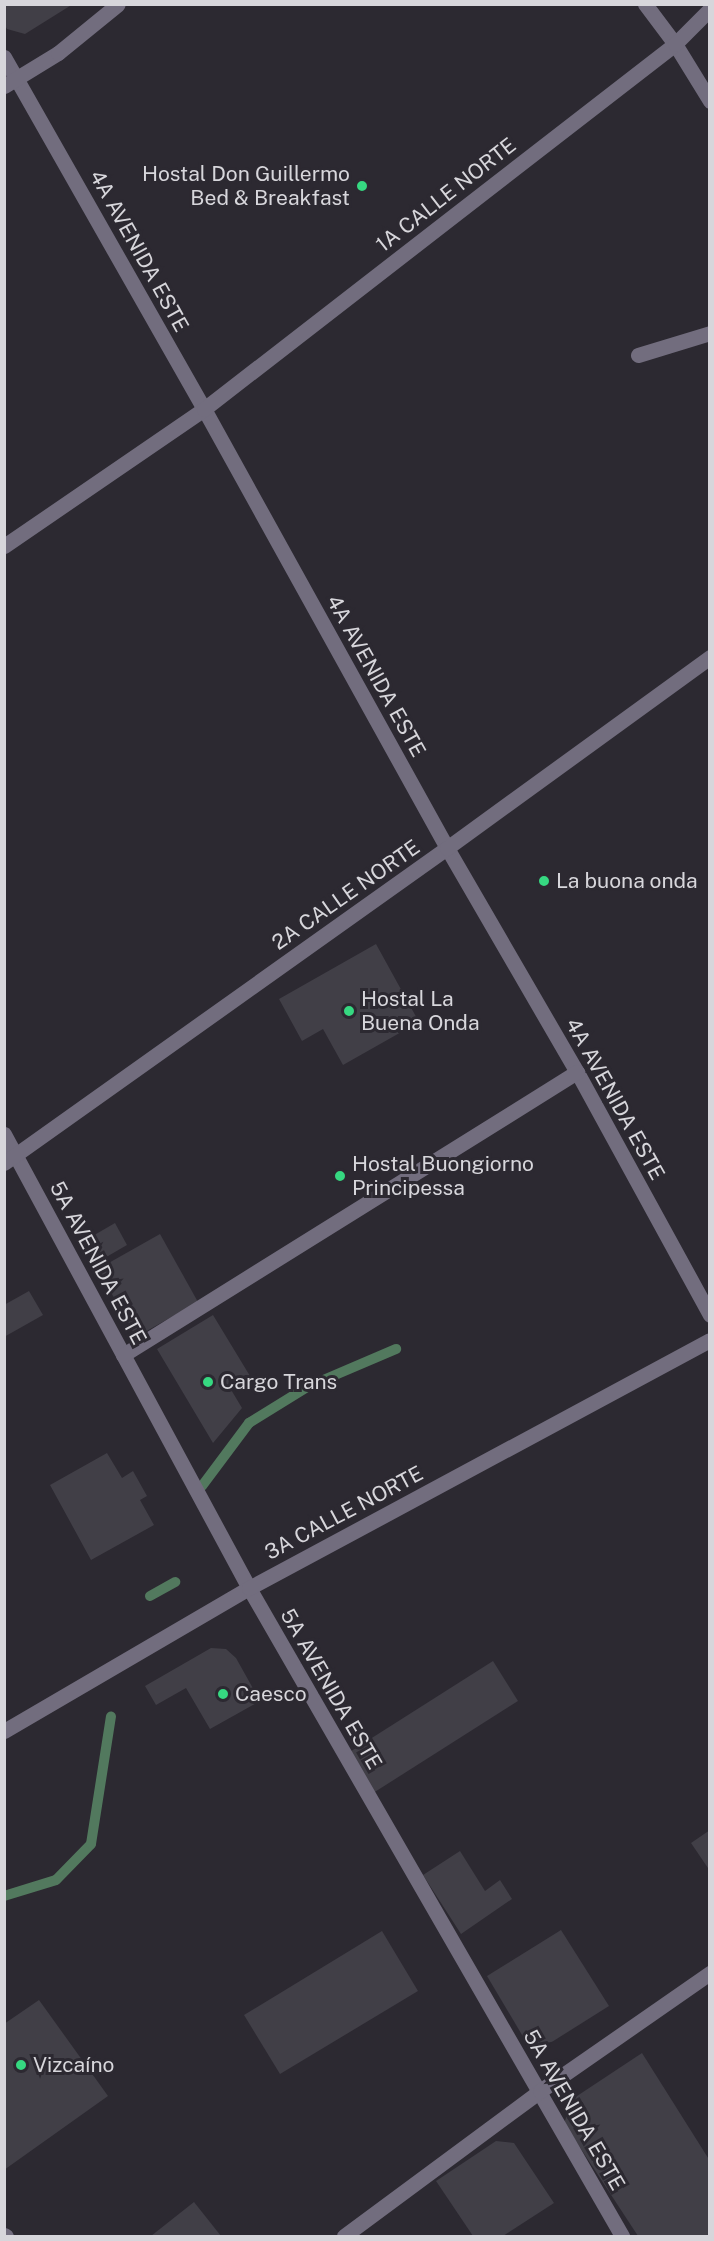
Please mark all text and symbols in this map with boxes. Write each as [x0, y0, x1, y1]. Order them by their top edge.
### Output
street label: 1A CALLE NORTE [371, 133, 521, 257]
place label: Hostal Don Guillermo Bed & Breakfast [142, 161, 350, 211]
street label: 4A AVENIDA ESTE [84, 166, 194, 336]
marker: Hostal Don Guillermo Bed & Breakfast [355, 179, 369, 193]
street label: 4A AVENIDA ESTE [321, 591, 431, 761]
street label: 2A CALLE NORTE [267, 835, 425, 955]
place label: La buona onda [556, 868, 698, 894]
marker: La buona onda [537, 874, 551, 888]
place label: Hostal La Buena Onda [361, 986, 479, 1036]
marker: Hostal La Buena Onda [342, 1004, 356, 1018]
street label: 4A AVENIDA ESTE [560, 1014, 670, 1184]
place label: Hostal Buongiorno Principessa [352, 1151, 534, 1201]
marker: Hostal Buongiorno Principessa [333, 1169, 347, 1183]
street label: 5A AVENIDA ESTE [44, 1177, 152, 1349]
place label: Cargo Trans [220, 1369, 337, 1395]
marker: Cargo Trans [201, 1375, 215, 1389]
street label: 3A CALLE NORTE [261, 1461, 427, 1565]
street label: 5A AVENIDA ESTE [275, 1604, 387, 1774]
place label: Caesco [235, 1681, 307, 1707]
marker: Caesco [216, 1687, 230, 1701]
street label: 5A AVENIDA ESTE [518, 2025, 630, 2195]
place label: Vizcaíno [33, 2052, 114, 2078]
marker: Vizcaíno [14, 2058, 28, 2072]

